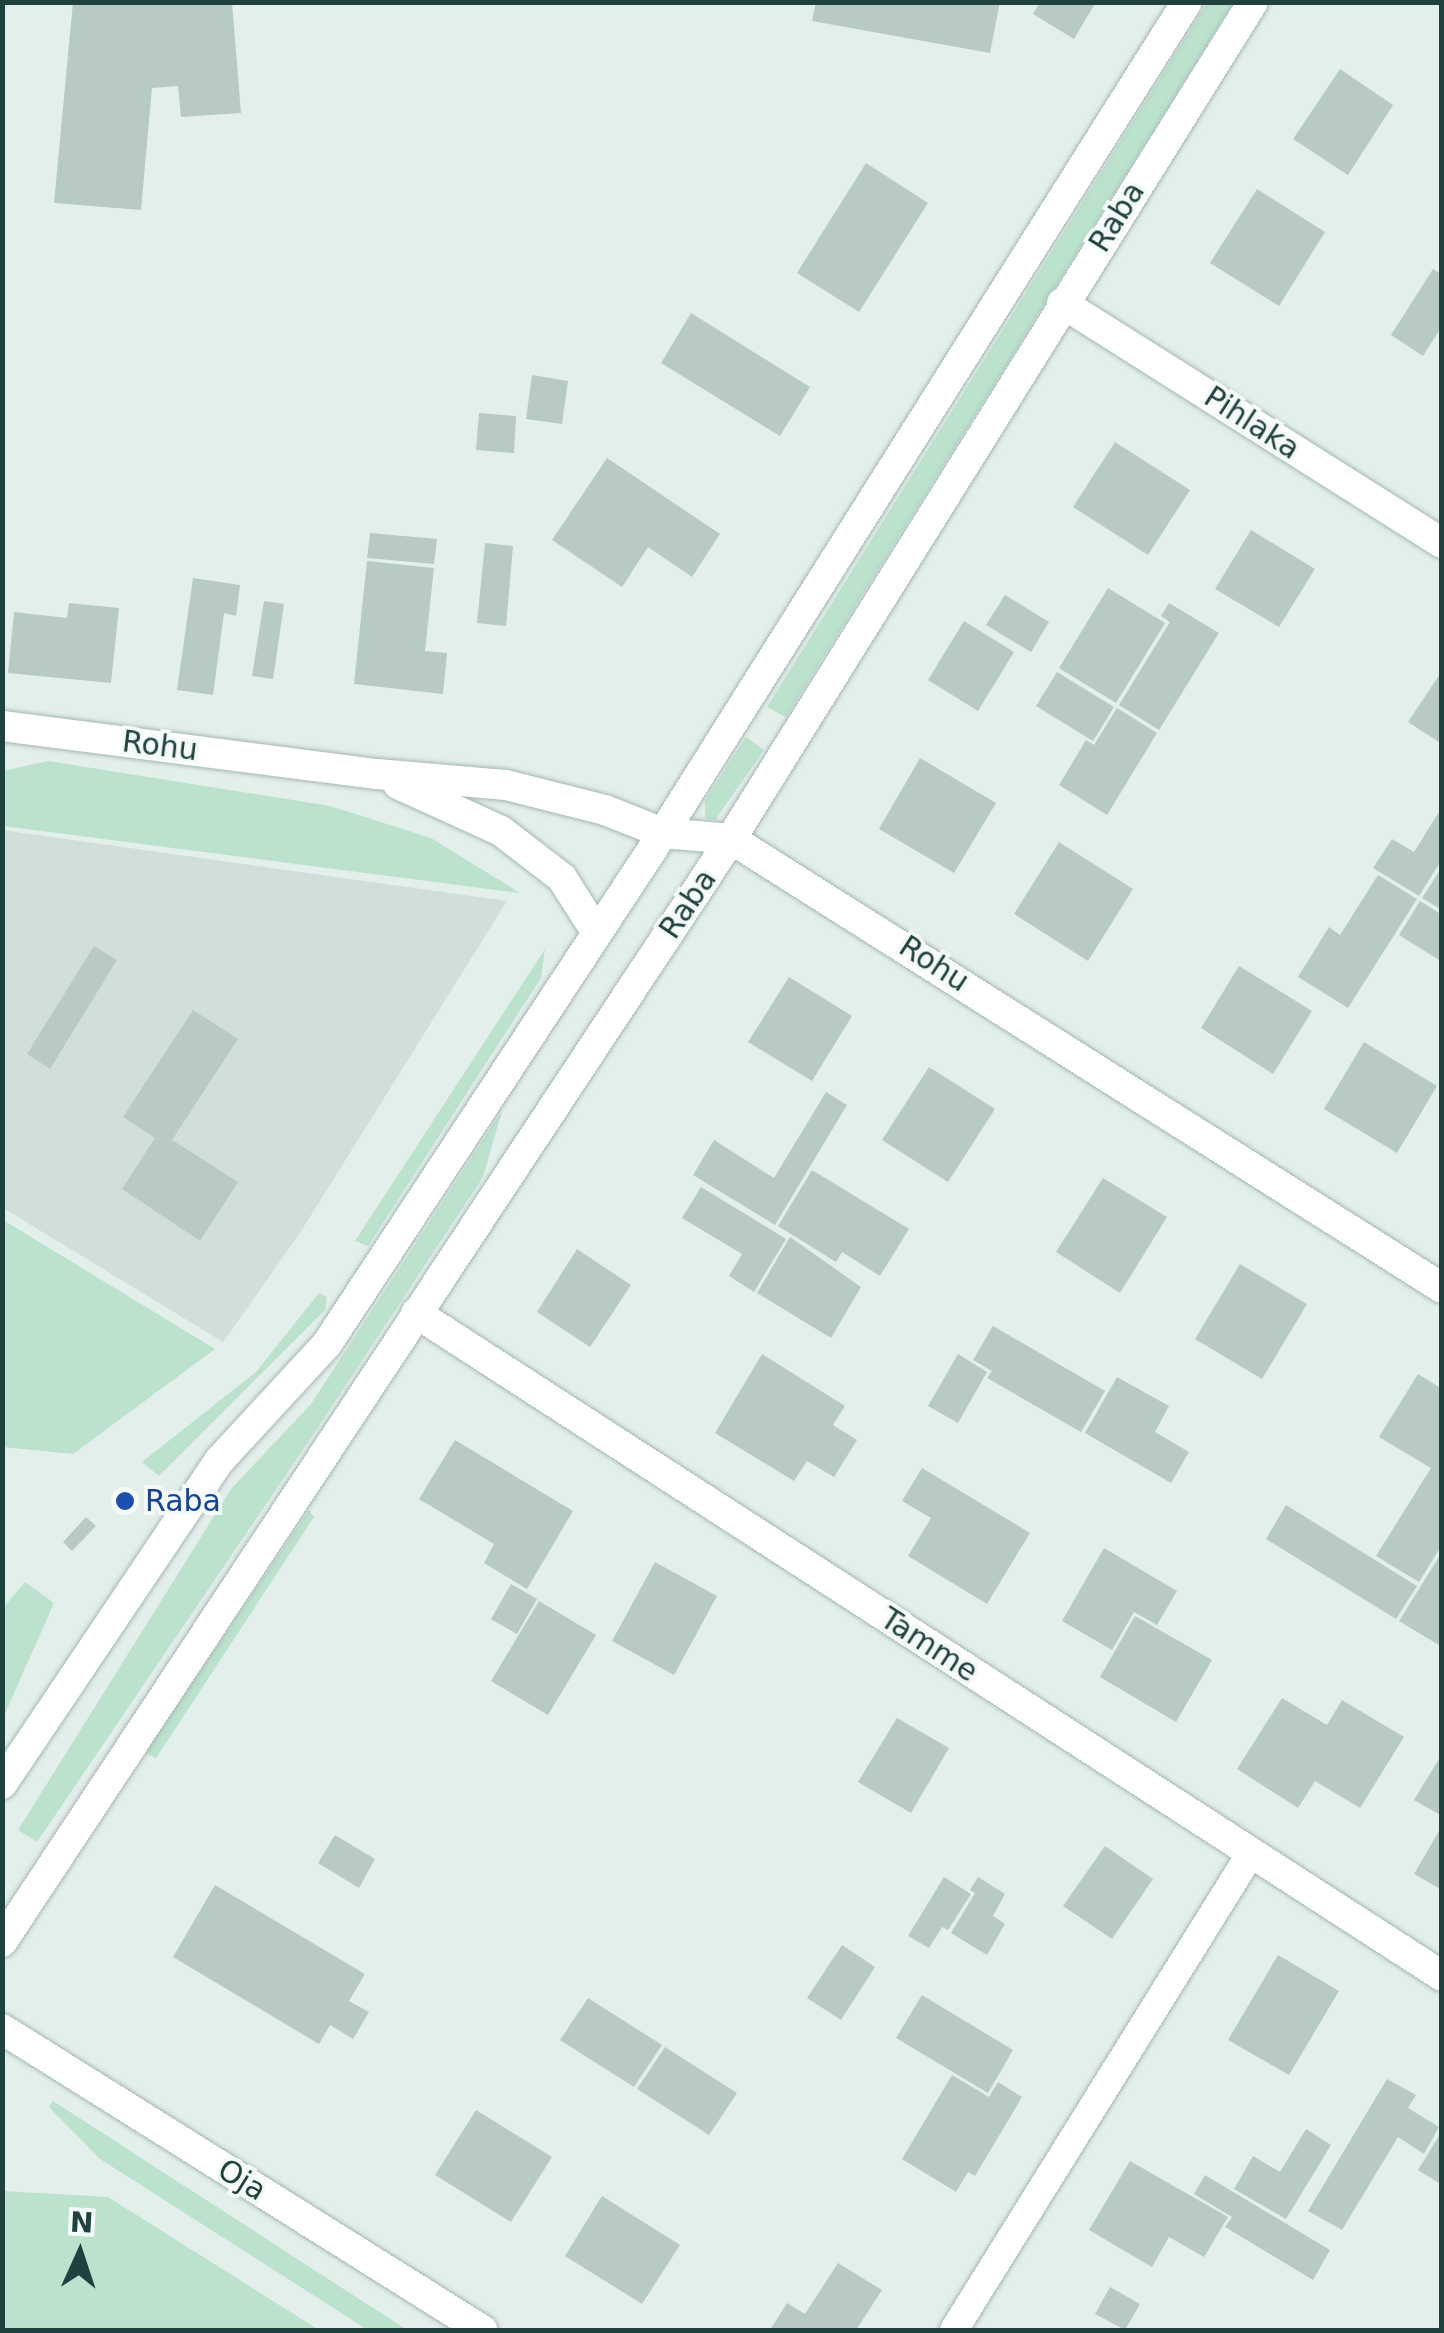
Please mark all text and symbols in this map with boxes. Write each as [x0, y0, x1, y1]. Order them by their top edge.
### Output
street label: Raba [1082, 175, 1152, 259]
street label: Pihlaka [1197, 379, 1307, 467]
street label: Rohu [120, 724, 200, 768]
street label: Raba [652, 862, 724, 946]
street label: Rohu [892, 928, 976, 1000]
place label: Raba [145, 1483, 221, 1519]
marker: Raba [114, 1490, 136, 1512]
street label: Tamme [874, 1600, 984, 1690]
street label: Oja [211, 2151, 273, 2209]
north arrow [30, 2203, 130, 2303]
text: N [69, 2205, 94, 2240]

